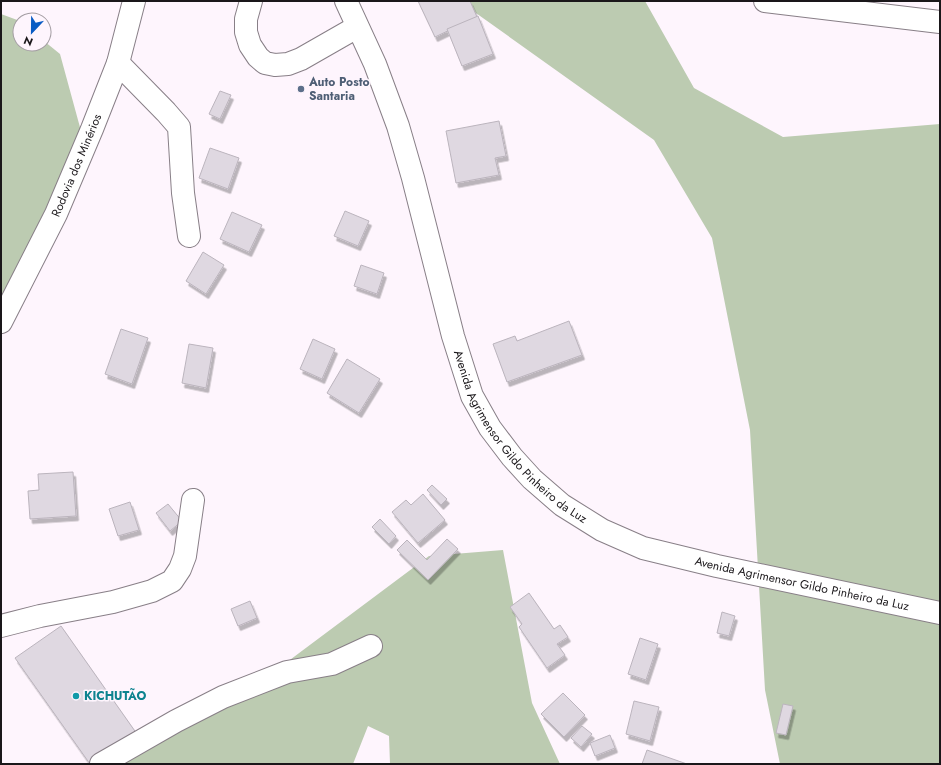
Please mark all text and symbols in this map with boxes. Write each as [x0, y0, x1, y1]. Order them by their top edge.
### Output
north arrow [12, 12, 52, 52]
text: N [21, 32, 35, 50]
place label: Auto Posto Santaria [308, 73, 370, 105]
marker: Auto Posto Santaria [296, 84, 306, 94]
street label: Rodovia dos Minérios [47, 111, 106, 220]
street label: Avenida Agrimensor Gildo Pinheiro da Luz [449, 348, 591, 528]
street label: Avenida Agrimensor Gildo Pinheiro da Luz [693, 552, 911, 615]
place label: KICHUTÃO [84, 687, 146, 705]
marker: KICHUTÃO [71, 691, 81, 701]

